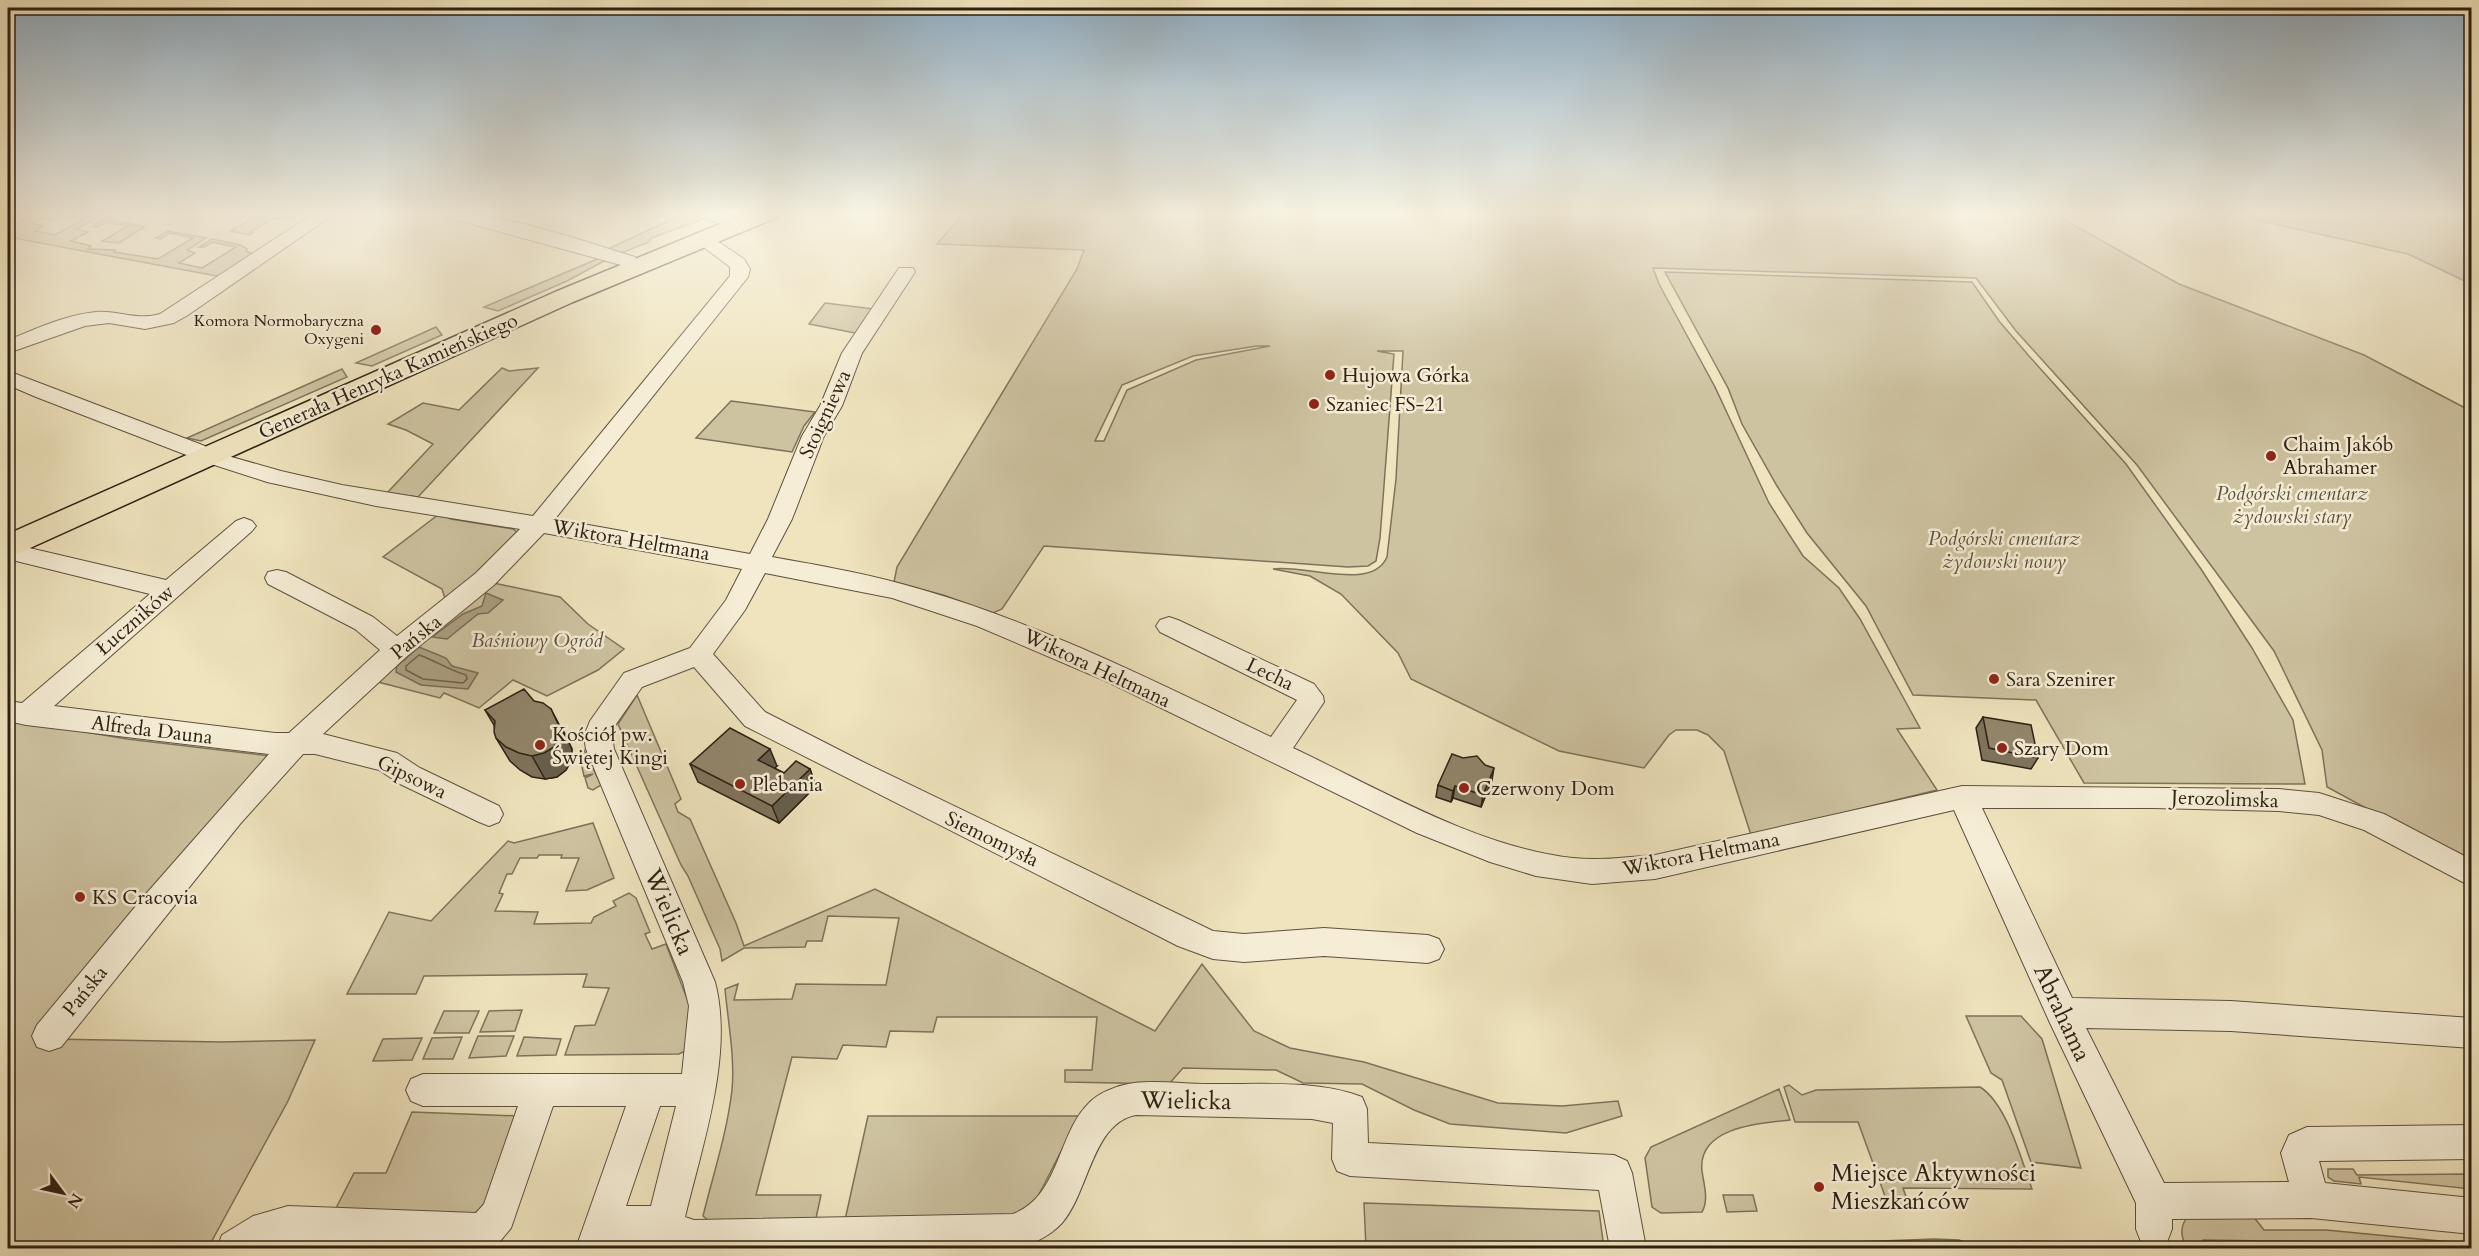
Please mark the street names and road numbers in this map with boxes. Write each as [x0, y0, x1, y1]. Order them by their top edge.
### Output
street label: Generała Henryka Kamieńskiego [254, 306, 522, 446]
street label: Stoigniewa [793, 365, 857, 463]
street label: Wiktora Heltmana [549, 513, 712, 567]
street label: Łuczników [90, 578, 180, 662]
street label: Pańska [385, 608, 447, 666]
street label: Wiktora Heltmana [1018, 622, 1175, 714]
street label: Lecha [1242, 651, 1299, 697]
street label: Alfreda Dauna [90, 709, 215, 751]
street label: Gipsowa [373, 749, 452, 806]
street label: Jerozolimska [2168, 784, 2279, 814]
street label: Siemomysła [941, 805, 1044, 873]
street label: Wiktora Heltmana [1619, 825, 1782, 883]
street label: Wielicka [636, 863, 702, 961]
street label: Abrahama [2025, 959, 2099, 1067]
street label: Pańska [56, 960, 114, 1022]
street label: Wielicka [1139, 1084, 1232, 1118]

